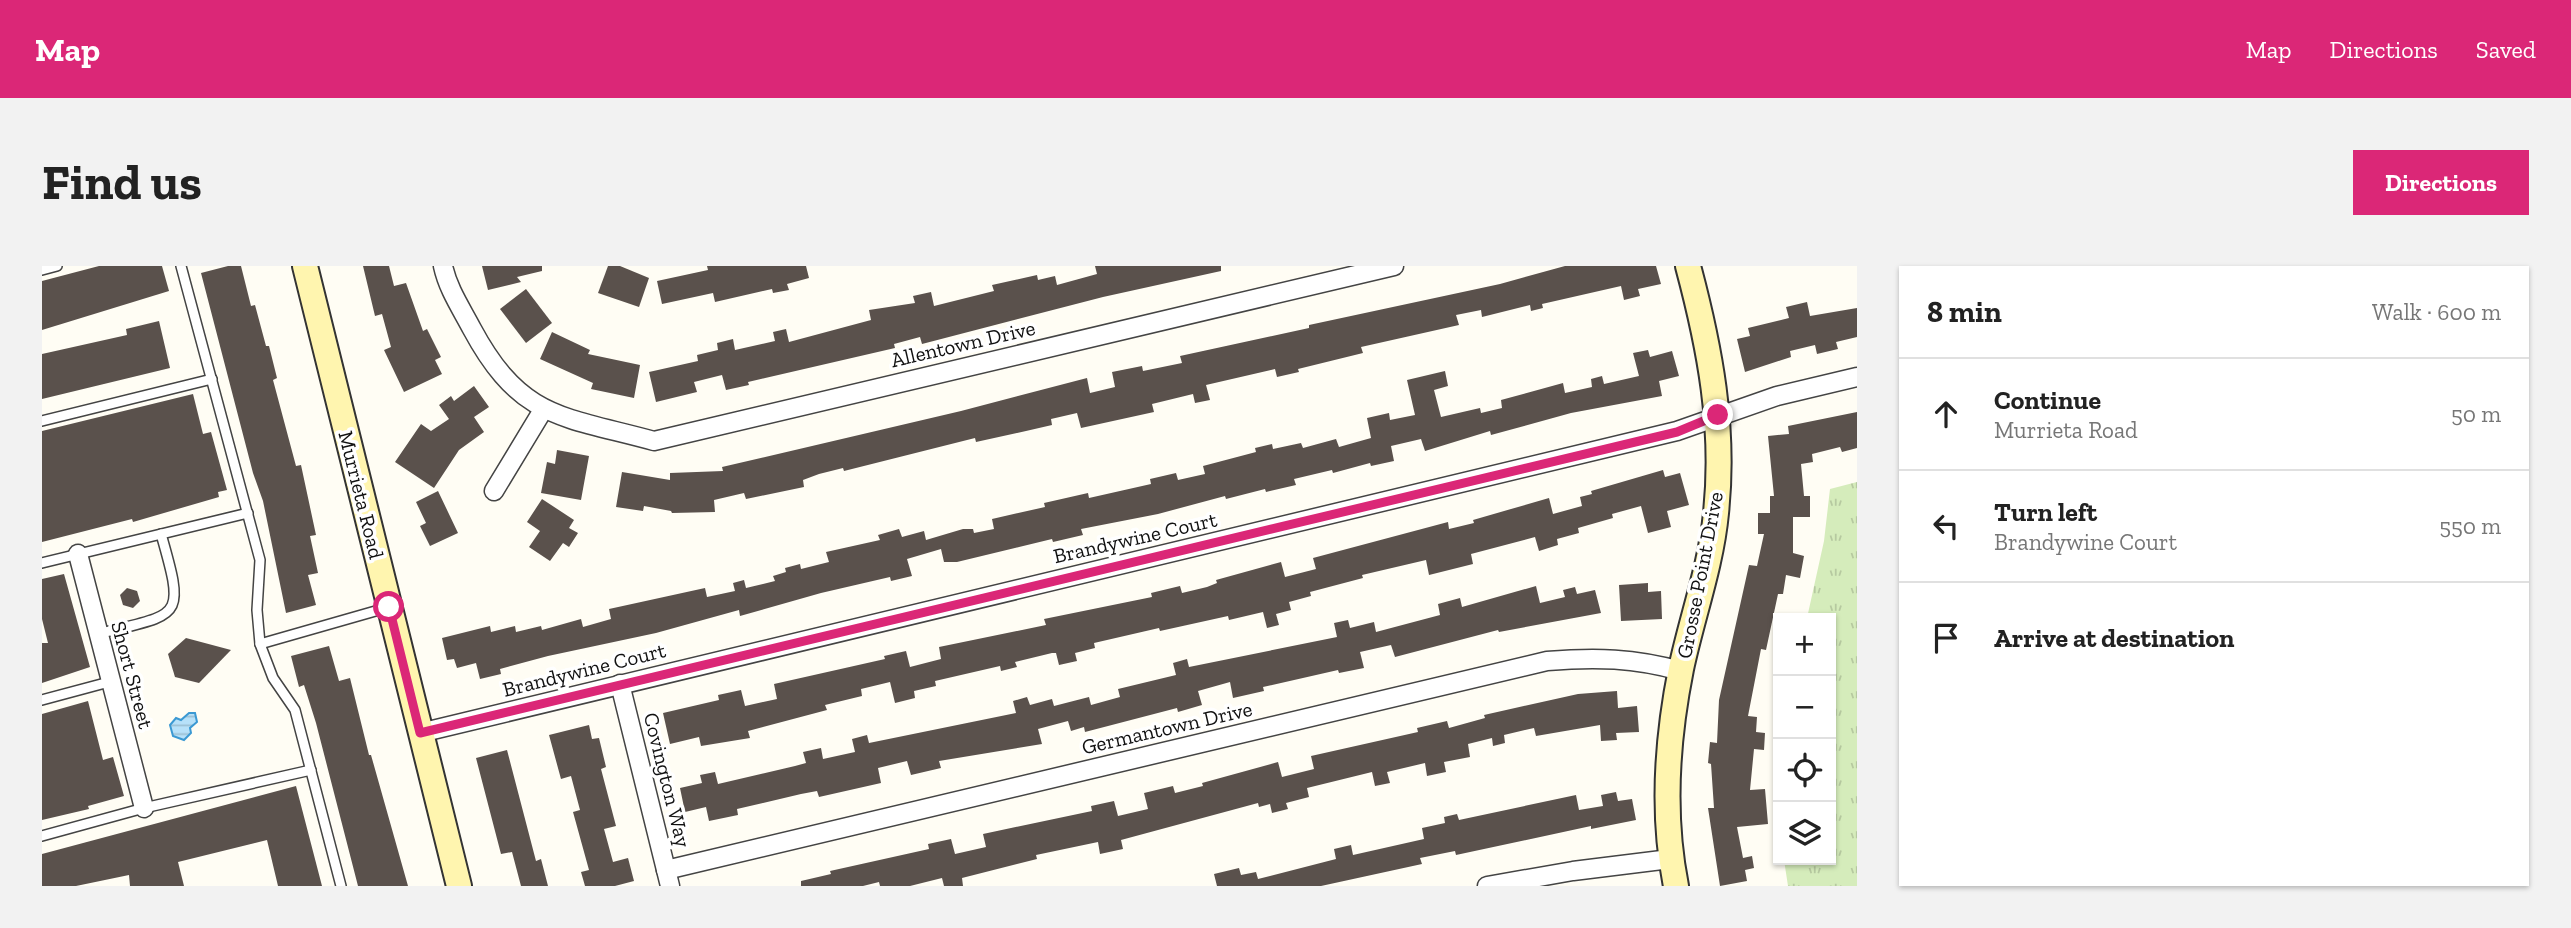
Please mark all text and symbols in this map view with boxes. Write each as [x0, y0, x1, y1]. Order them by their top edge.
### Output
text: Map [35, 30, 100, 69]
text: Map [2246, 35, 2292, 64]
text: Directions [2330, 35, 2438, 64]
text: Saved [2476, 35, 2536, 64]
button: Directions [2353, 150, 2529, 215]
text: Find us [42, 153, 202, 212]
text: 8 min [1927, 294, 2002, 330]
text: Walk · 600 m [2372, 298, 2501, 326]
street label: Allentown Drive [888, 315, 1038, 372]
text: Continue [1994, 384, 2101, 416]
icon: ahead [1927, 395, 1965, 433]
route end [1702, 399, 1733, 430]
text: 50 m [2451, 400, 2501, 428]
text: Murrieta Road [1994, 416, 2138, 444]
street label: Murrieta Road [333, 428, 390, 562]
street label: Grosse Point Drive [1671, 489, 1728, 660]
text: Turn left [1994, 496, 2097, 528]
street label: Brandywine Court [1051, 506, 1219, 568]
icon: left [1927, 507, 1965, 545]
text: 550 m [2439, 512, 2501, 540]
text: Brandywine Court [1994, 528, 2177, 556]
route start [373, 591, 404, 622]
map controls [1773, 613, 1836, 865]
button: + [1773, 613, 1836, 676]
street label: Short Street [106, 618, 159, 732]
icon: arrive [1927, 619, 1965, 657]
text: Arrive at destination [1994, 622, 2234, 654]
street label: Brandywine Court [500, 637, 668, 702]
button: − [1773, 676, 1836, 739]
street label: Germantown Drive [1079, 696, 1255, 759]
street label: Covington Way [639, 710, 696, 850]
button: locate [1773, 739, 1836, 802]
button: layers [1773, 802, 1836, 865]

